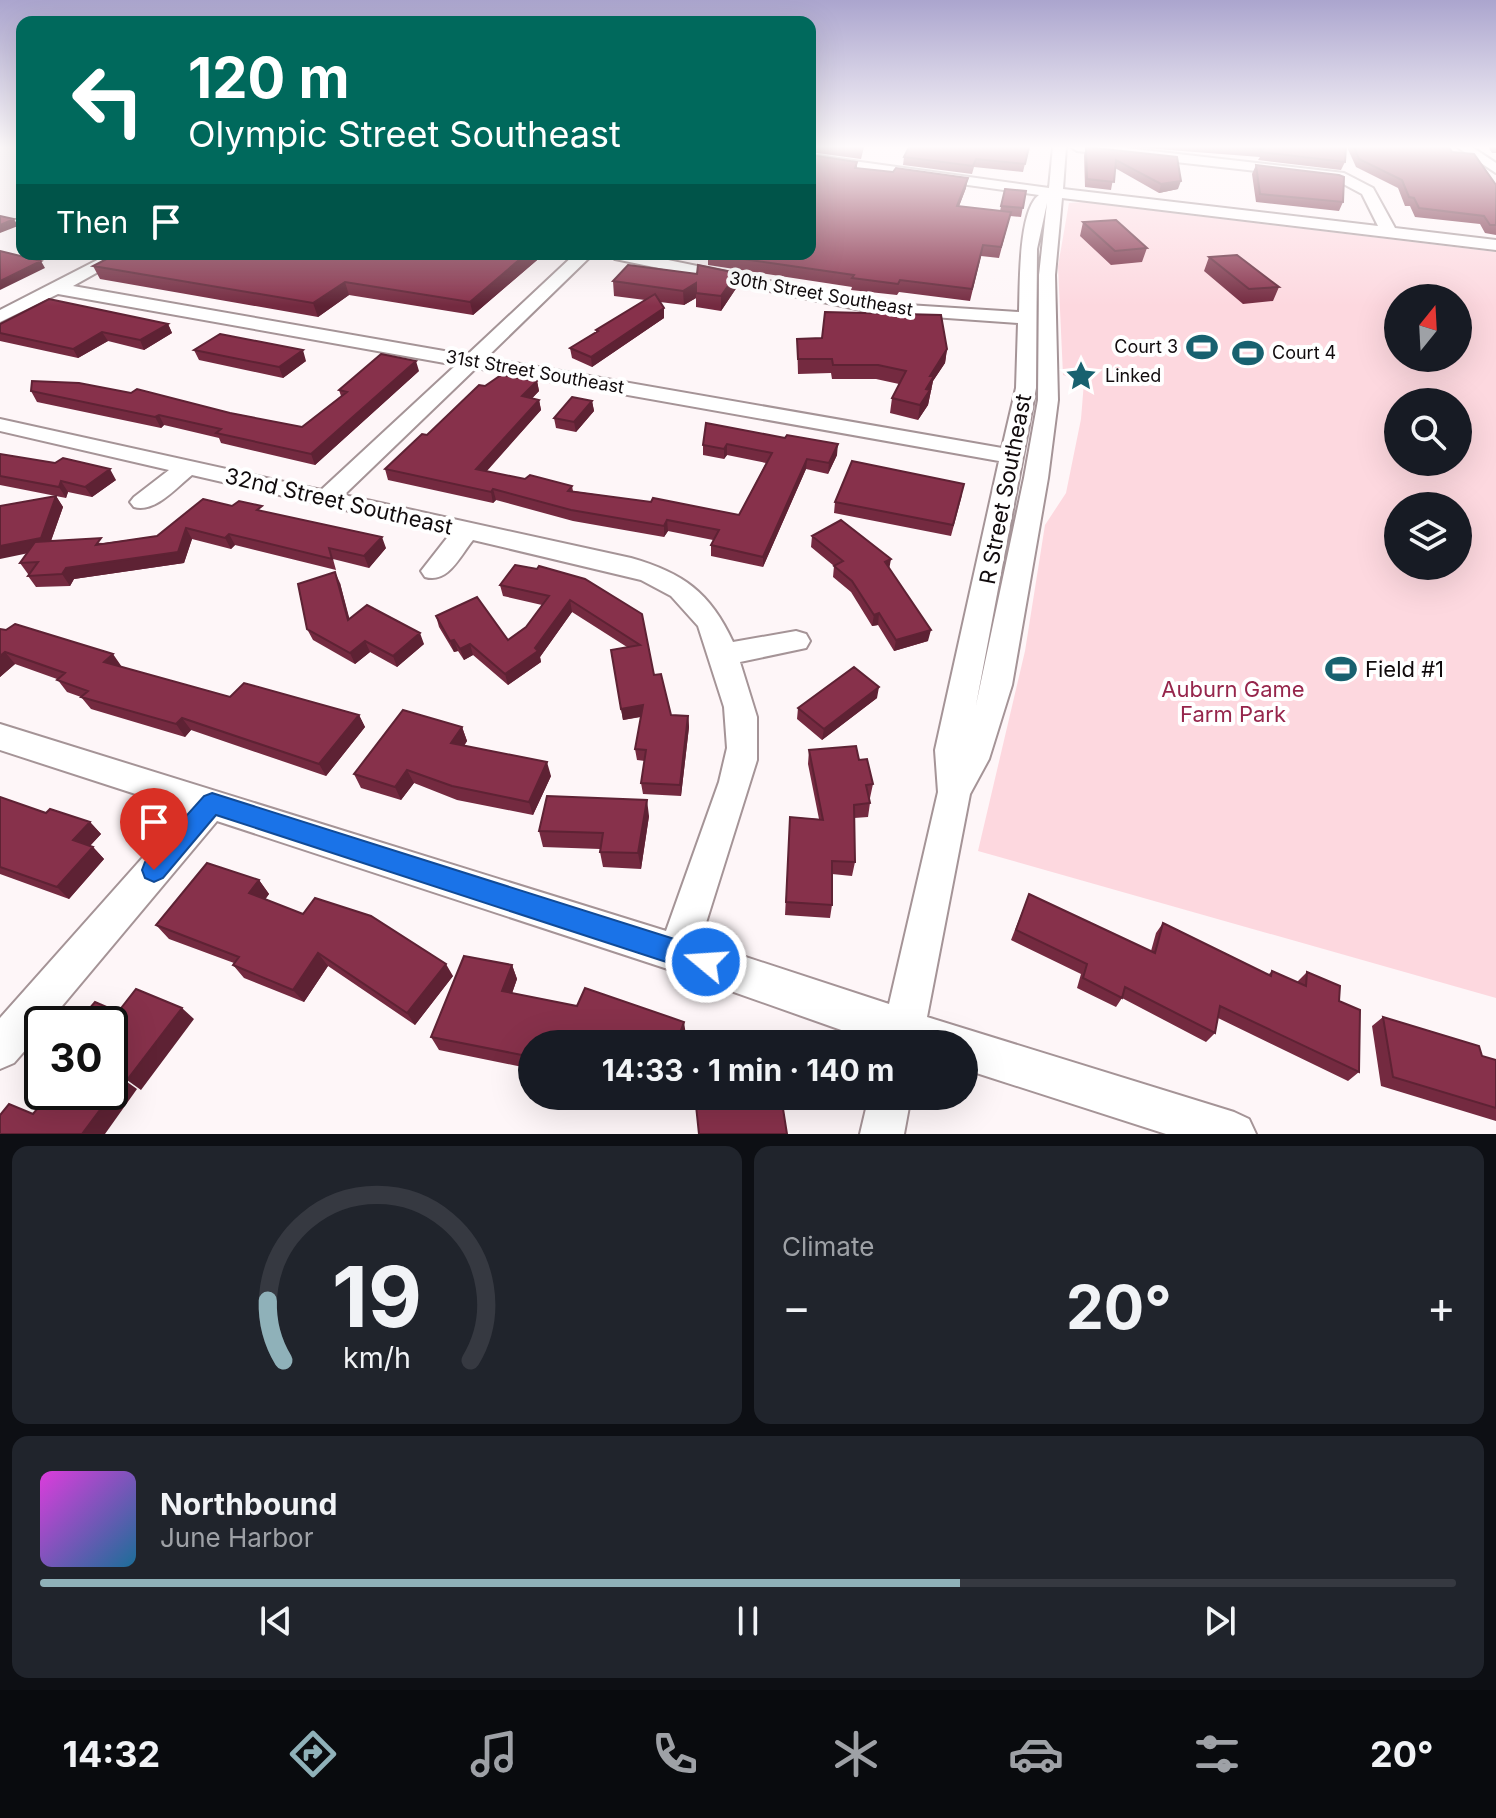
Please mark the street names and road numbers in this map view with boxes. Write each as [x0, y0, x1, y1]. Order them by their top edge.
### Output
street label: 30th Street Southeast [728, 267, 915, 320]
street label: 31st Street Southeast [444, 346, 626, 398]
street label: R Street Southeast [974, 392, 1036, 586]
street label: 32nd Street Southeast [223, 462, 455, 540]

